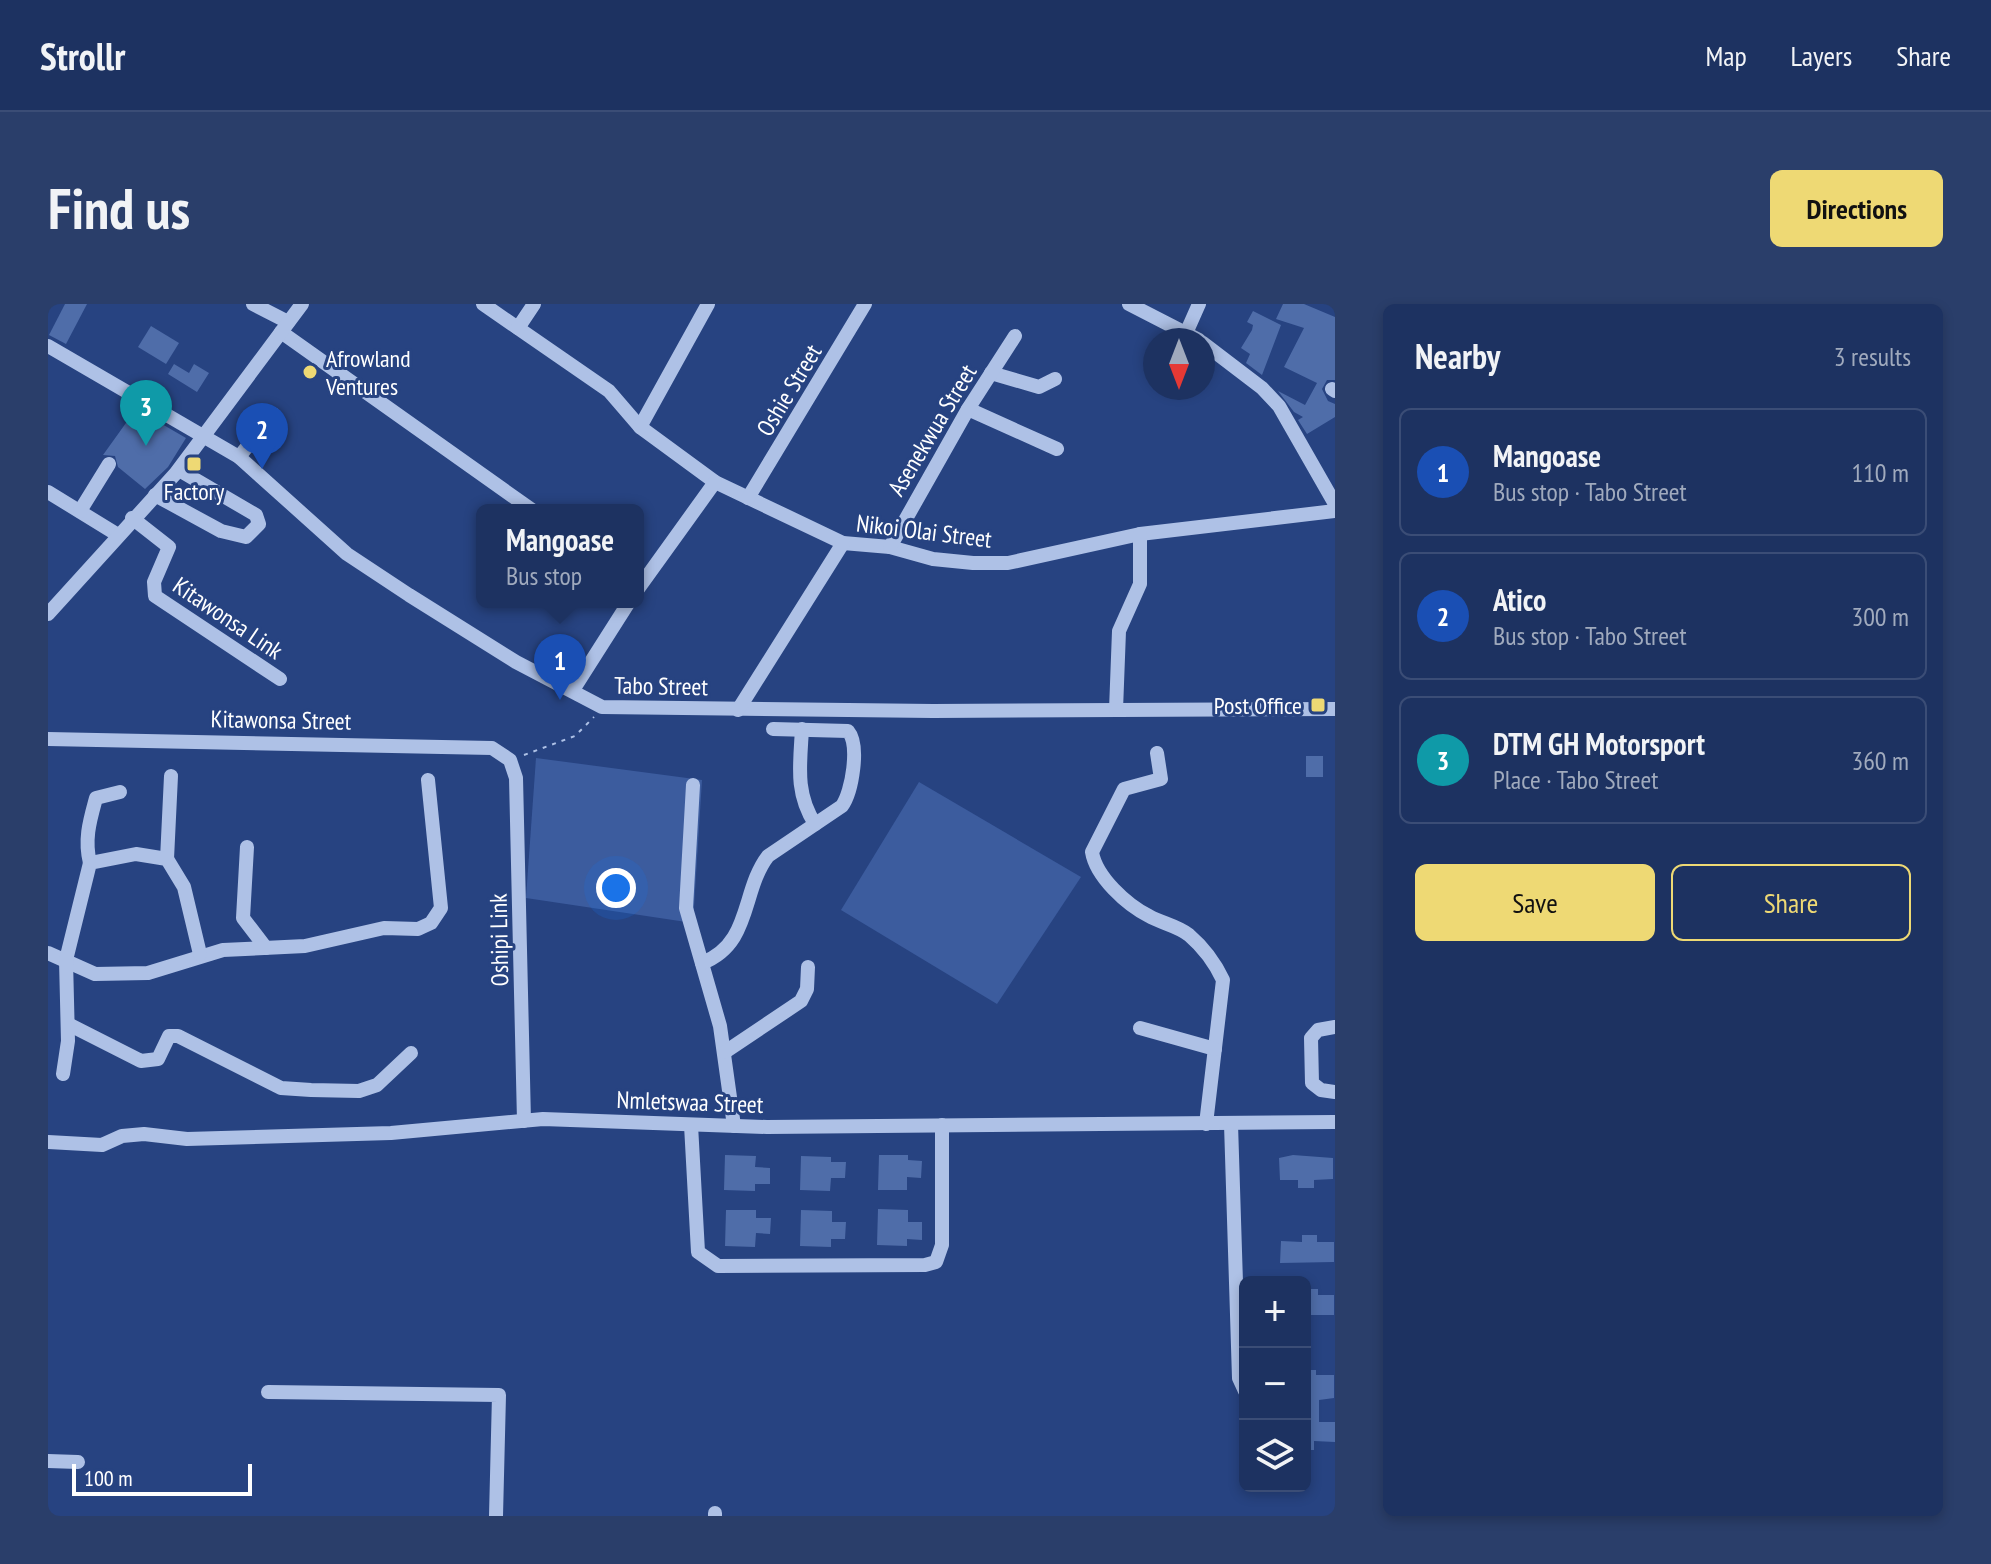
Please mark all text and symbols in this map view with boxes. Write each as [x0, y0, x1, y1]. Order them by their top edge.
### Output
text: Strollr [40, 31, 125, 80]
text: Map [1705, 37, 1747, 74]
text: Layers [1791, 37, 1852, 74]
text: Share [1896, 37, 1951, 74]
button: Directions [1770, 170, 1943, 247]
text: Find us [48, 172, 190, 244]
north arrow [1143, 328, 1215, 400]
text: Nearby [1415, 334, 1500, 378]
street label: Oshie Street [750, 338, 829, 442]
text: 3 results [1834, 340, 1911, 373]
place label: Afrowland Ventures [325, 343, 411, 402]
street label: Asenekwua Street [881, 358, 984, 501]
marker: Afrowland Ventures [301, 363, 319, 381]
pin: 3 [120, 380, 172, 446]
pin: 2 [236, 403, 288, 469]
text: Mangoase [1493, 436, 1601, 475]
marker: Factory [185, 455, 203, 473]
text: 1 [1437, 456, 1449, 489]
text: 110 m [1851, 456, 1909, 489]
text: Bus stop · Tabo Street [1493, 475, 1687, 508]
place label: Factory [164, 476, 224, 507]
popup [476, 504, 644, 608]
street label: Nikoi Olai Street [855, 507, 994, 555]
text: Mangoase [506, 520, 614, 559]
text: Bus stop [506, 559, 582, 592]
street label: Kitawonsa Link [167, 570, 289, 666]
text: Atico [1493, 580, 1546, 619]
text: 2 [1437, 600, 1449, 633]
text: 300 m [1851, 600, 1909, 633]
text: Bus stop · Tabo Street [1493, 619, 1687, 652]
pin: 1 [534, 634, 586, 700]
street label: Tabo Street [614, 670, 709, 702]
place label: Post Office [1214, 690, 1302, 721]
marker: Post Office [1309, 696, 1327, 714]
street label: Kitawonsa Street [210, 703, 352, 737]
text: DTM GH Motorsport [1493, 724, 1705, 763]
text: 3 [1437, 744, 1449, 777]
text: 360 m [1851, 744, 1909, 777]
text: Place · Tabo Street [1493, 763, 1658, 796]
button: Save [1415, 864, 1655, 941]
button: Share [1671, 864, 1911, 941]
your location [596, 868, 636, 908]
street label: Oshipi Link [483, 893, 515, 987]
street label: Nmletswaa Street [616, 1084, 764, 1120]
map controls [1239, 1276, 1311, 1492]
button: + [1239, 1276, 1311, 1348]
button: − [1239, 1348, 1311, 1420]
button: layers [1239, 1420, 1311, 1492]
scale bar [72, 1460, 252, 1496]
text: 100 m [84, 1464, 133, 1492]

